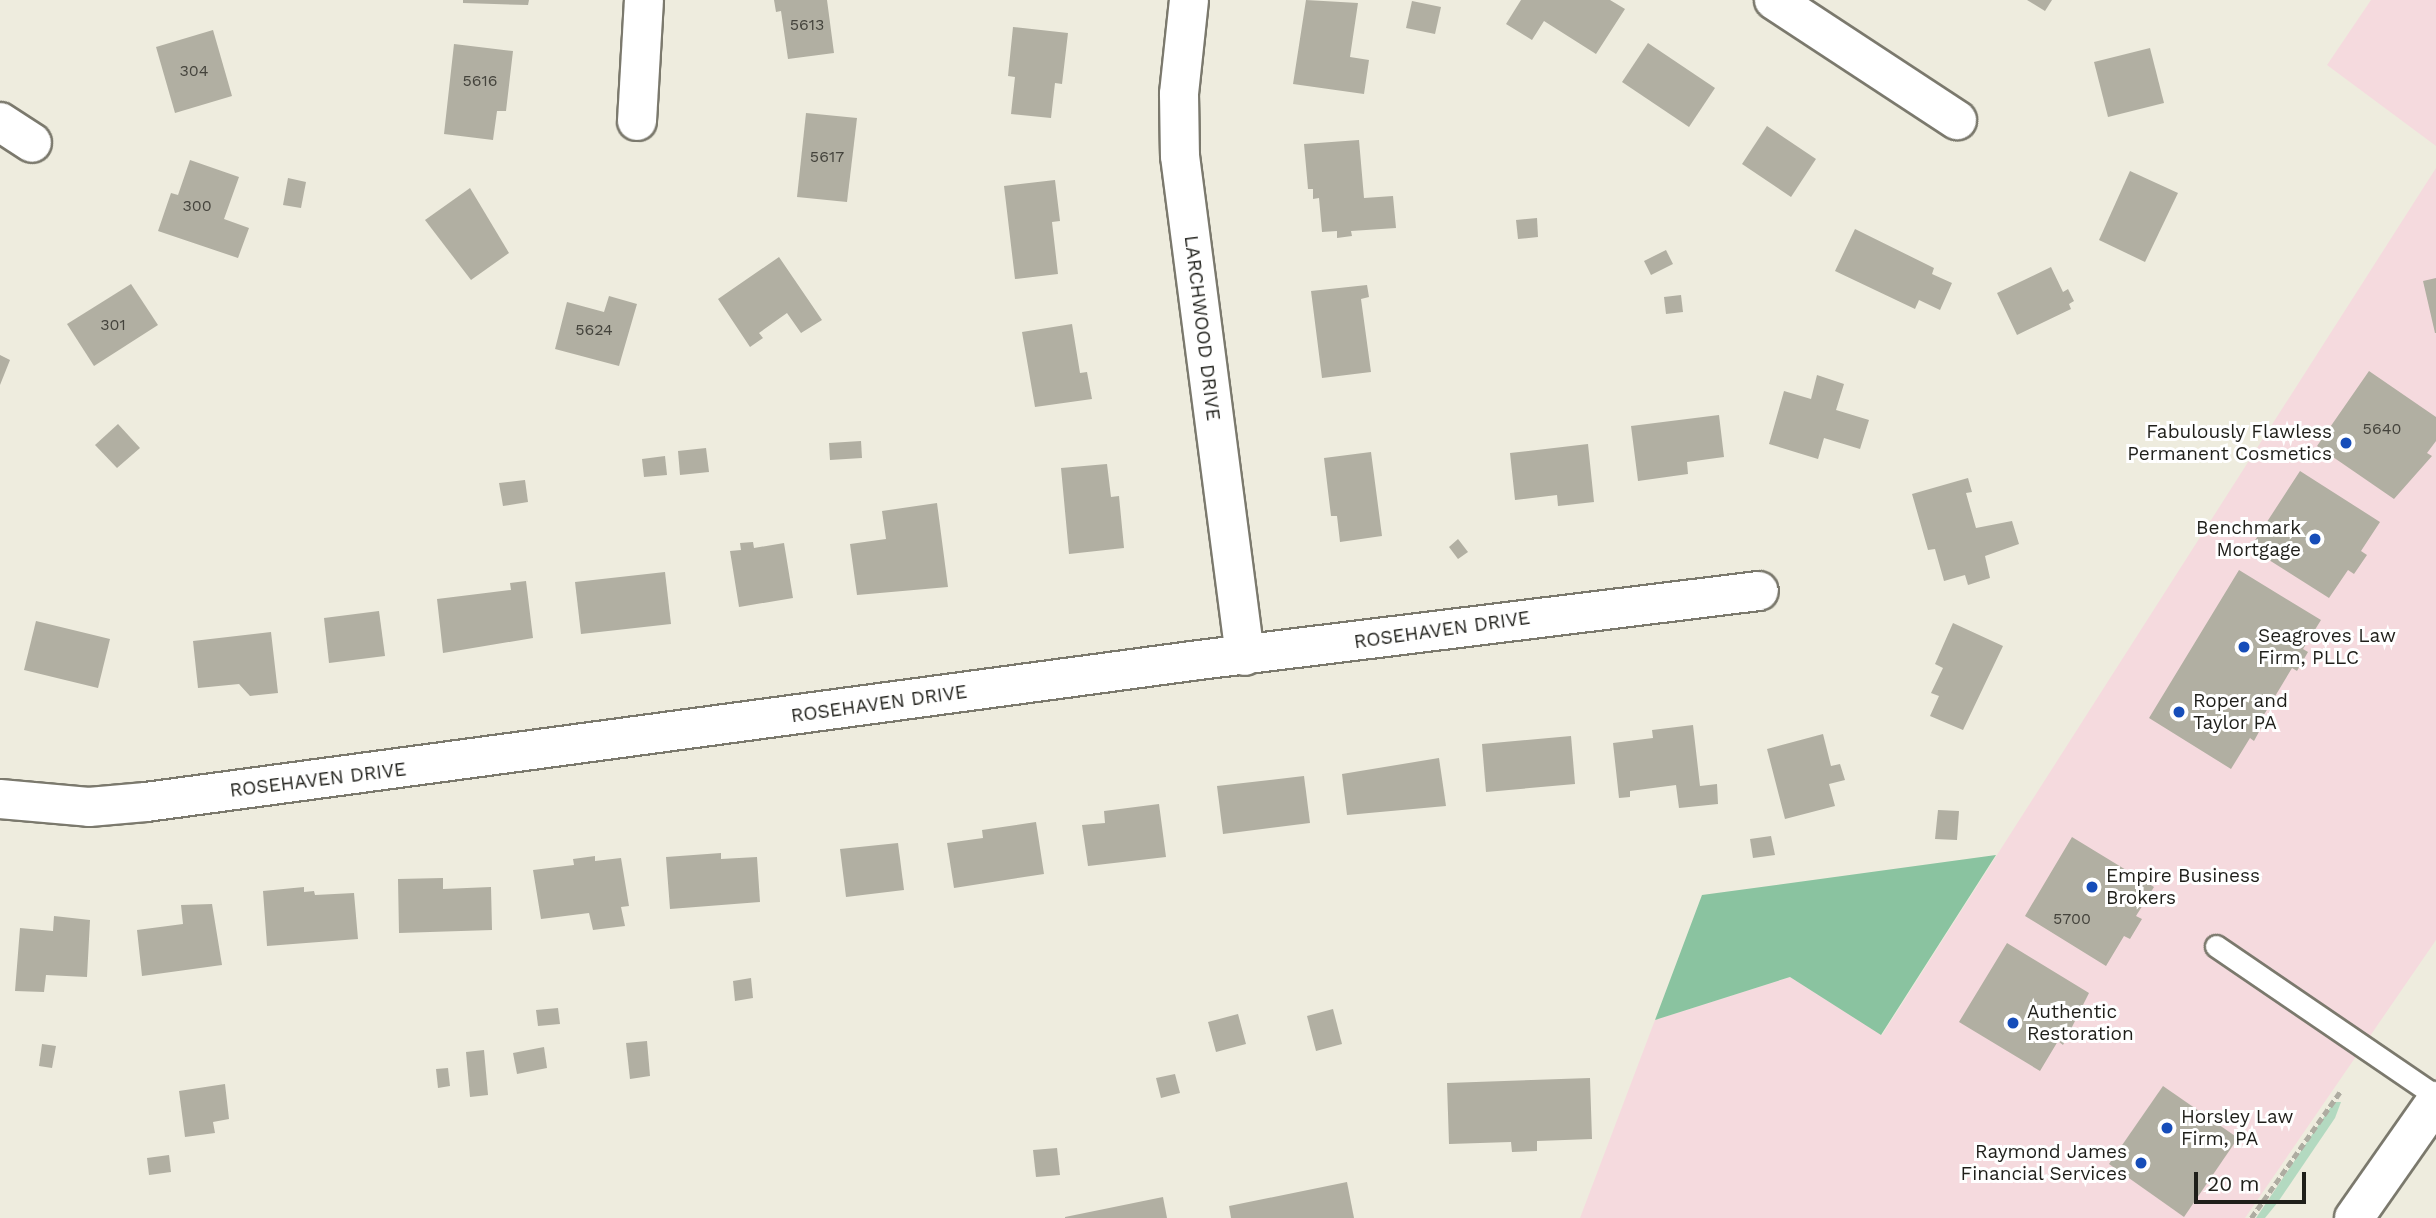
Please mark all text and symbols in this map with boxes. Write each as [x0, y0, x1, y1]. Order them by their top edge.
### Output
house number: 5613 [790, 15, 824, 35]
house number: 304 [179, 61, 209, 81]
house number: 5616 [462, 71, 498, 91]
house number: 5617 [810, 147, 844, 167]
house number: 300 [182, 196, 212, 216]
street label: LARCHWOOD DRIVE [1179, 234, 1225, 422]
house number: 301 [100, 315, 126, 335]
house number: 5624 [575, 320, 613, 340]
house number: 5640 [2363, 419, 2401, 439]
place label: Fabulously Flawless Permanent Cosmetics [2127, 421, 2332, 465]
marker: Fabulously Flawless Permanent Cosmetics [2338, 435, 2354, 451]
place label: Benchmark Mortgage [2196, 517, 2301, 561]
marker: Benchmark Mortgage [2307, 531, 2323, 547]
street label: ROSEHAVEN DRIVE [1352, 606, 1532, 654]
place label: Seagroves Law Firm, PLLC [2258, 625, 2396, 669]
marker: Seagroves Law Firm, PLLC [2236, 639, 2252, 655]
street label: ROSEHAVEN DRIVE [789, 680, 969, 728]
place label: Roper and Taylor PA [2193, 690, 2288, 734]
marker: Roper and Taylor PA [2171, 704, 2187, 720]
street label: ROSEHAVEN DRIVE [228, 758, 408, 802]
place label: Empire Business Brokers [2106, 865, 2260, 909]
marker: Empire Business Brokers [2084, 879, 2100, 895]
house number: 5700 [2053, 909, 2091, 929]
place label: Authentic Restoration [2027, 1001, 2134, 1045]
marker: Authentic Restoration [2005, 1015, 2021, 1031]
place label: Horsley Law Firm, PA [2181, 1106, 2294, 1150]
marker: Horsley Law Firm, PA [2159, 1120, 2175, 1136]
place label: Raymond James Financial Services [1960, 1141, 2127, 1185]
marker: Raymond James Financial Services [2133, 1155, 2149, 1171]
scale bar [2198, 1158, 2310, 1202]
text: 20 m [2207, 1171, 2259, 1196]

